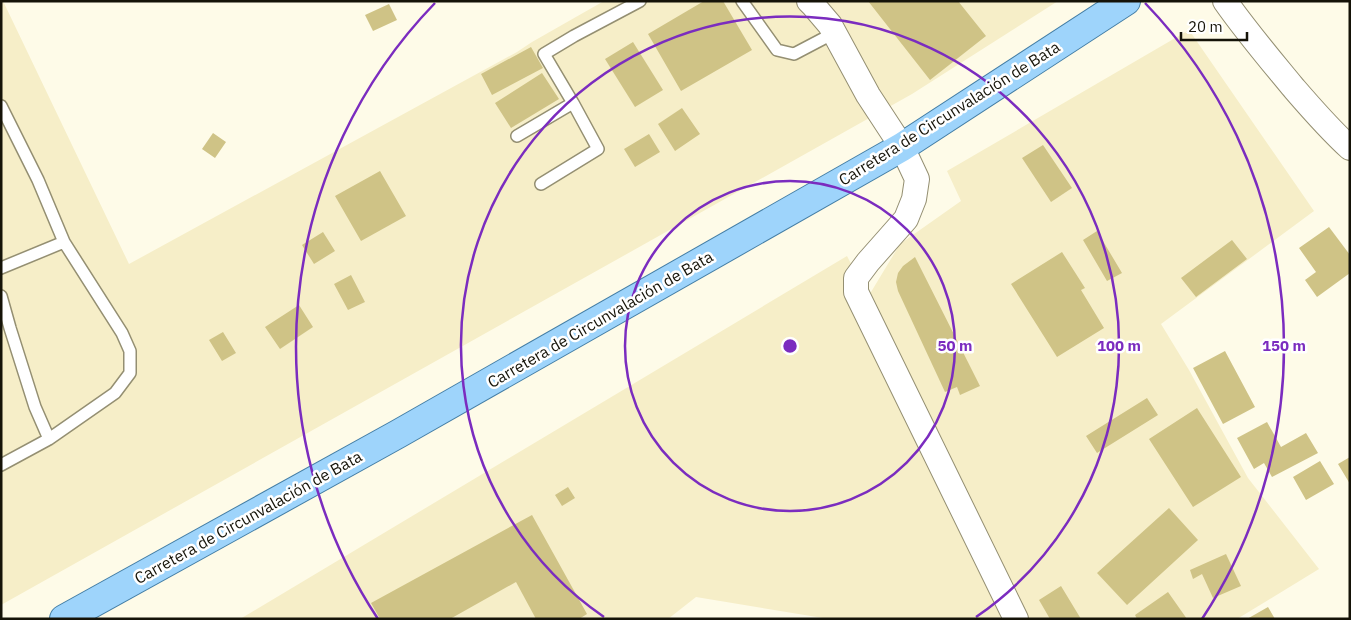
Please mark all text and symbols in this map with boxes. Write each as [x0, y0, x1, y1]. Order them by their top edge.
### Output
scale bar [1181, 10, 1247, 42]
text: 20 m [1188, 17, 1223, 36]
street label: Carretera de Circunvalación de Bata [835, 36, 1064, 190]
street label: Carretera de Circunvalación de Bata [484, 246, 717, 392]
text: 50 m [938, 336, 972, 355]
text: 100 m [1097, 336, 1141, 355]
text: 150 m [1262, 336, 1306, 355]
centre of rings [781, 337, 799, 355]
street label: Carretera de Circunvalación de Bata [131, 446, 366, 588]

